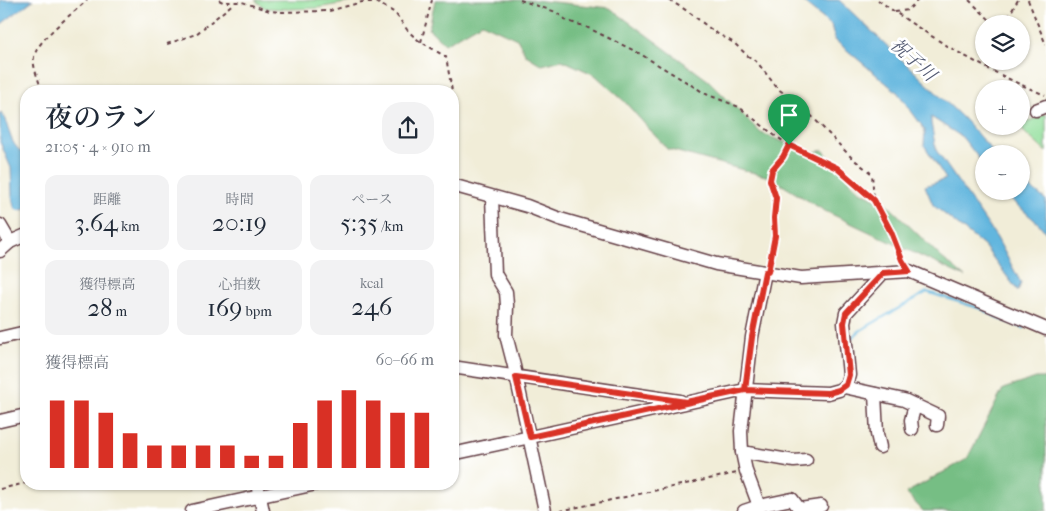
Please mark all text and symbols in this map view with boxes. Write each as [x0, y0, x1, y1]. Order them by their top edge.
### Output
map controls [975, 15, 1030, 200]
button: layers [975, 15, 1030, 70]
water label: 祝子川 [886, 34, 942, 87]
button: + [975, 80, 1030, 135]
pin [768, 94, 810, 145]
text: 夜のラン [45, 101, 157, 134]
icon: arrive [775, 101, 803, 129]
button: share [382, 102, 434, 154]
text: 21:05 · 4 × 910 m [45, 137, 151, 156]
button: − [975, 145, 1030, 200]
text: 距離 [93, 191, 121, 208]
text: 時間 [225, 191, 253, 208]
text: ペース [351, 191, 392, 208]
text: 3.64 [75, 208, 118, 237]
text: 20:19 [212, 208, 267, 237]
text: 5:35 [340, 208, 378, 237]
text: km [118, 218, 140, 235]
text: /km [378, 218, 403, 235]
text: kcal [360, 275, 384, 292]
text: 獲得標高 [79, 276, 135, 293]
text: 心拍数 [218, 276, 260, 293]
text: 246 [351, 292, 392, 321]
text: 28 [87, 293, 113, 322]
text: 169 [207, 293, 242, 322]
text: m [113, 303, 127, 320]
text: bpm [242, 303, 272, 320]
text: 60–66 m [375, 350, 434, 369]
text: 獲得標高 [45, 353, 109, 372]

